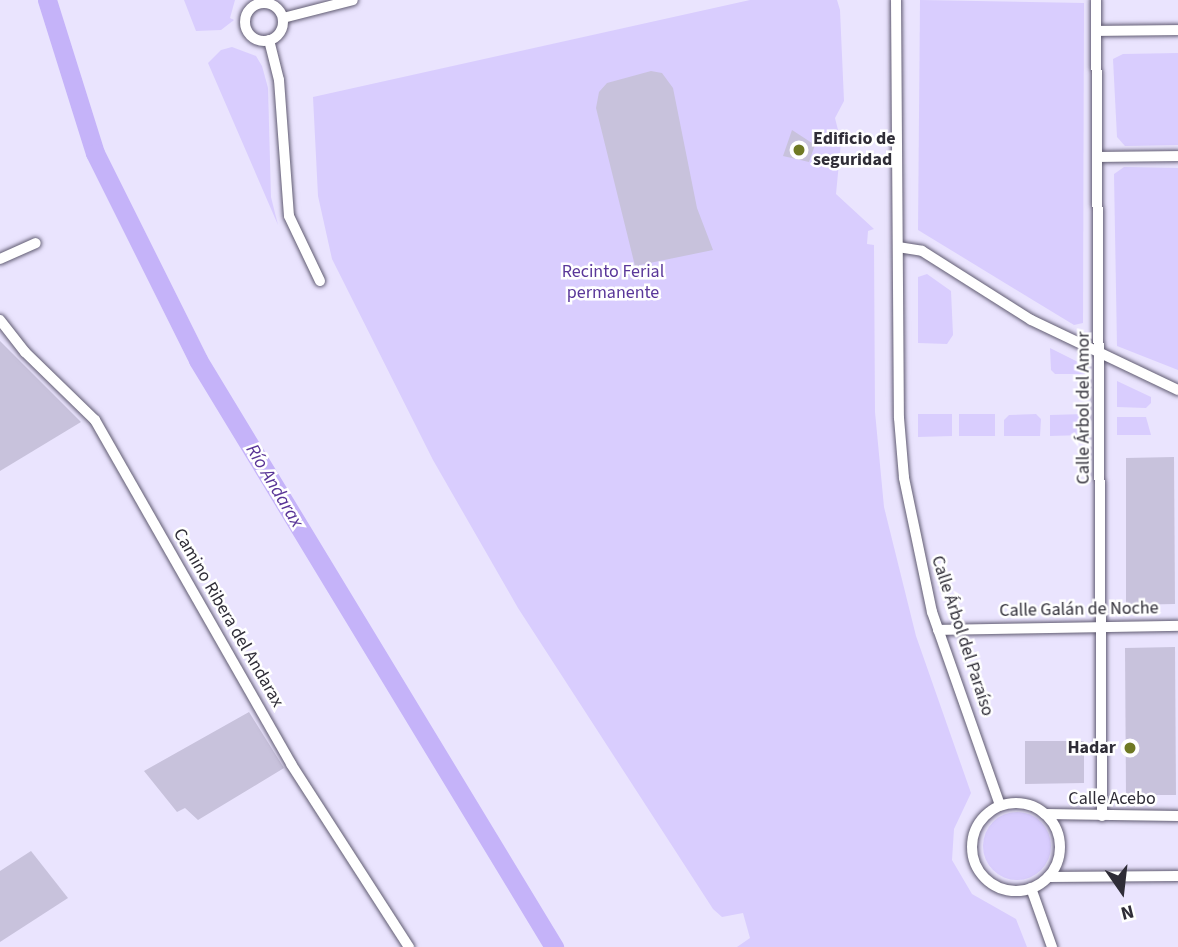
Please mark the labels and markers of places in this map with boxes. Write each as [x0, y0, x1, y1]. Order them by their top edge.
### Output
place label: Edificio de seguridad [813, 129, 896, 172]
marker: Edificio de seguridad [791, 142, 807, 158]
place label: Hadar [1067, 737, 1116, 759]
marker: Hadar [1122, 740, 1138, 756]

